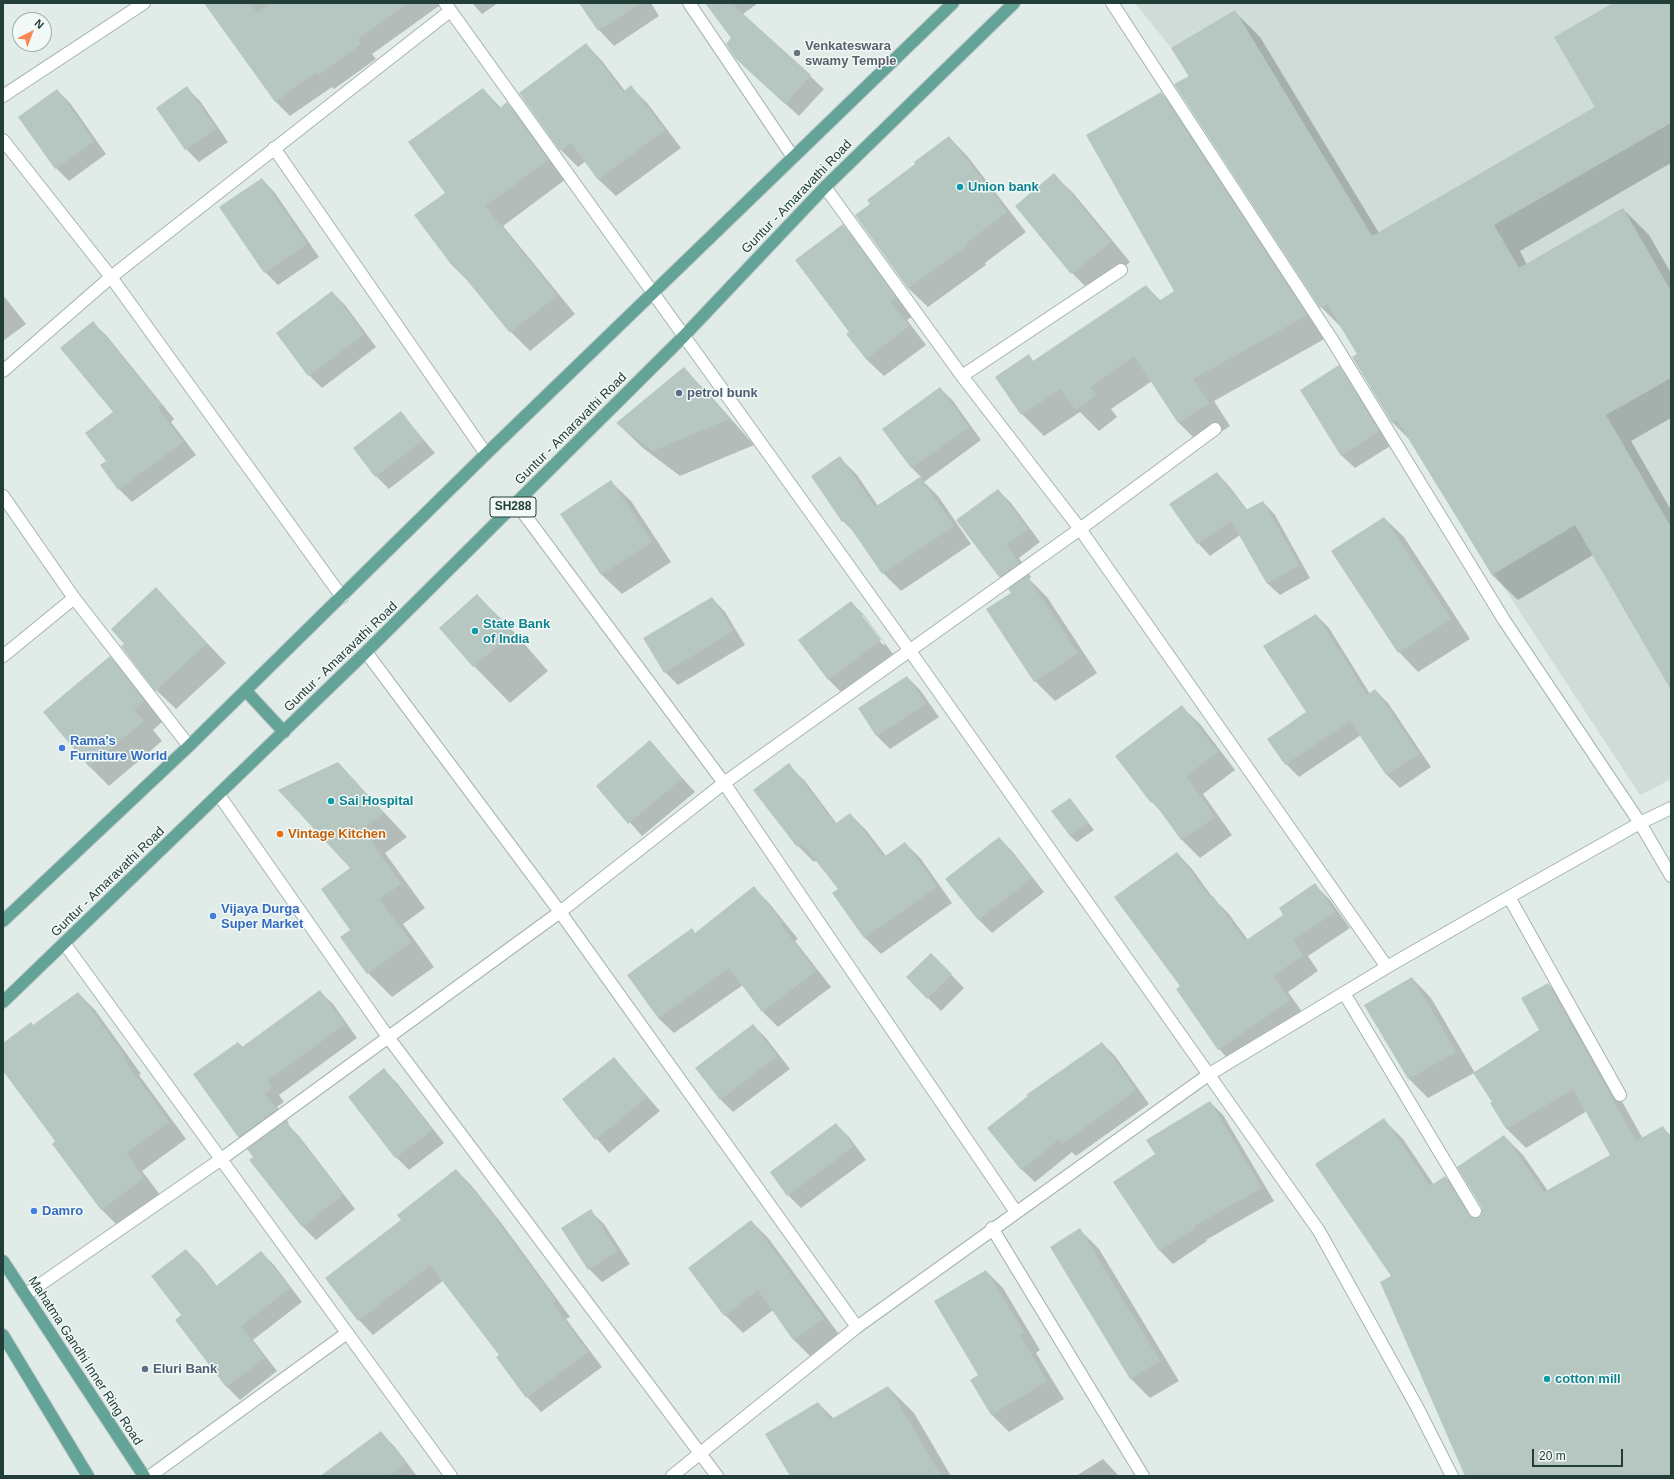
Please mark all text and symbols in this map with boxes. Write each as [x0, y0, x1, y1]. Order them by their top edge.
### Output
north arrow [12, 12, 52, 52]
text: N [32, 17, 46, 31]
place label: Venkateswara swamy Temple [805, 38, 897, 69]
marker: Venkateswara swamy Temple [792, 48, 802, 58]
street label: Guntur - Amaravathi Road [739, 137, 855, 257]
place label: Union bank [968, 179, 1039, 195]
marker: Union bank [955, 182, 965, 192]
street label: Guntur - Amaravathi Road [512, 370, 630, 488]
place label: petrol bunk [687, 385, 758, 401]
marker: petrol bunk [674, 388, 684, 398]
road number: SH288 [490, 497, 536, 517]
street label: Guntur - Amaravathi Road [281, 599, 401, 715]
place label: State Bank of India [483, 616, 550, 647]
marker: State Bank of India [470, 626, 480, 636]
place label: Rama's Furniture World [70, 733, 167, 764]
marker: Rama's Furniture World [57, 743, 67, 753]
place label: Sai Hospital [339, 793, 413, 809]
marker: Sai Hospital [326, 796, 336, 806]
street label: Guntur - Amaravathi Road [48, 824, 168, 940]
place label: Vintage Kitchen [288, 826, 386, 842]
marker: Vintage Kitchen [275, 829, 285, 839]
place label: Vijaya Durga Super Market [221, 901, 303, 932]
marker: Vijaya Durga Super Market [208, 911, 218, 921]
place label: Damro [42, 1203, 83, 1219]
marker: Damro [29, 1206, 39, 1216]
street label: Mahatma Gandhi Inner Ring Road [25, 1274, 145, 1448]
place label: Eluri Bank [153, 1361, 217, 1377]
marker: Eluri Bank [140, 1364, 150, 1374]
place label: cotton mill [1555, 1371, 1621, 1387]
marker: cotton mill [1542, 1374, 1552, 1384]
scale bar [1534, 1441, 1625, 1467]
text: 20 m [1539, 1449, 1566, 1463]

